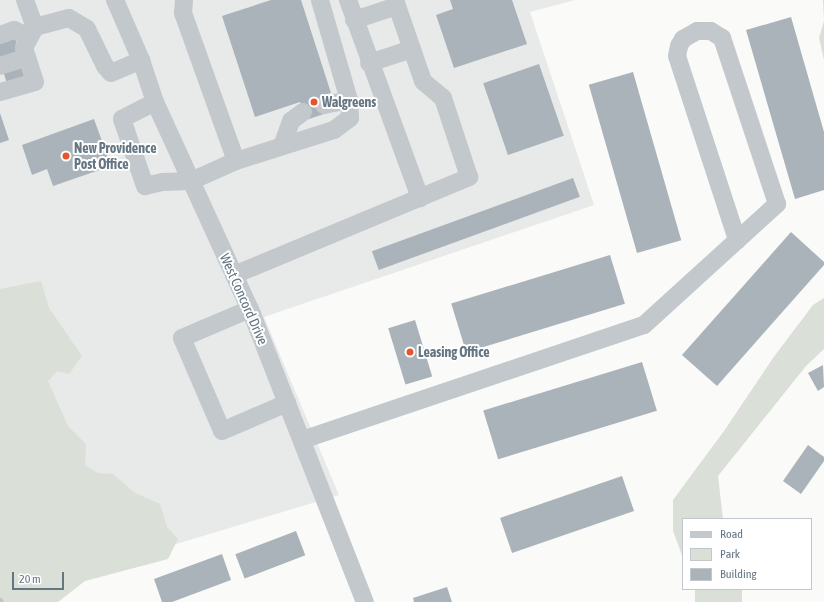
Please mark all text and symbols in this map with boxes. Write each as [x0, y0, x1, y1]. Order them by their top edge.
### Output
place label: Walgreens [322, 94, 376, 110]
marker: Walgreens [309, 97, 319, 107]
place label: New Providence Post Office [74, 140, 156, 172]
marker: New Providence Post Office [61, 151, 71, 161]
street label: West Concord Drive [216, 251, 272, 347]
place label: Leasing Office [418, 344, 490, 360]
marker: Leasing Office [405, 347, 415, 357]
legend [682, 518, 812, 590]
text: Road [720, 527, 743, 541]
text: Park [720, 547, 740, 561]
scale bar [14, 564, 66, 590]
text: Building [720, 567, 757, 581]
text: 20 m [19, 572, 41, 586]

